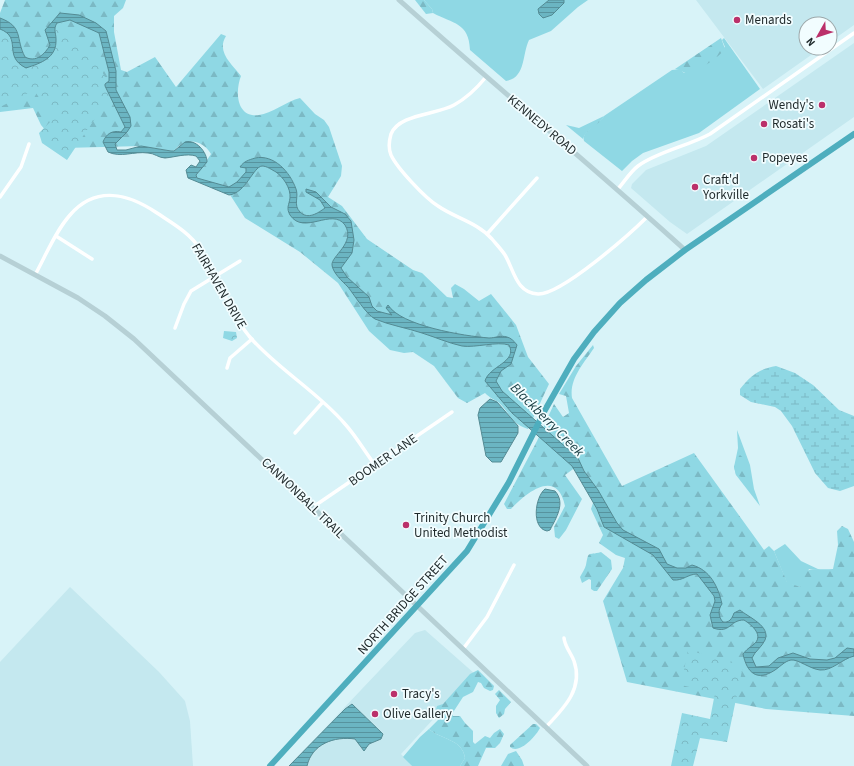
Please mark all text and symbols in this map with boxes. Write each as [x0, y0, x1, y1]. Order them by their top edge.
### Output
place label: Menards [745, 11, 792, 29]
marker: Menards [732, 15, 742, 25]
north arrow [798, 16, 838, 56]
text: N [802, 34, 819, 50]
street label: KENNEDY ROAD [503, 91, 581, 159]
place label: Wendy's [769, 96, 815, 114]
marker: Wendy's [817, 100, 827, 110]
place label: Rosati's [772, 115, 815, 133]
marker: Rosati's [759, 119, 769, 129]
place label: Popeyes [762, 149, 808, 167]
marker: Popeyes [749, 153, 759, 163]
place label: Craft'd Yorkville [702, 171, 749, 204]
marker: Craft'd Yorkville [690, 182, 700, 192]
street label: FAIRHAVEN DRIVE [187, 240, 251, 332]
water label: Blackberry Creek [506, 379, 589, 462]
street label: BOOMER LANE [345, 430, 421, 490]
street label: CANNONBALL TRAIL [257, 454, 349, 542]
place label: Trinity Church United Methodist [414, 509, 508, 542]
marker: Trinity Church United Methodist [401, 520, 411, 530]
street label: NORTH BRIDGE STREET [354, 551, 453, 659]
place label: Tracy's [402, 685, 440, 703]
marker: Tracy's [389, 689, 399, 699]
place label: Olive Gallery [383, 705, 452, 723]
marker: Olive Gallery [370, 709, 380, 719]

